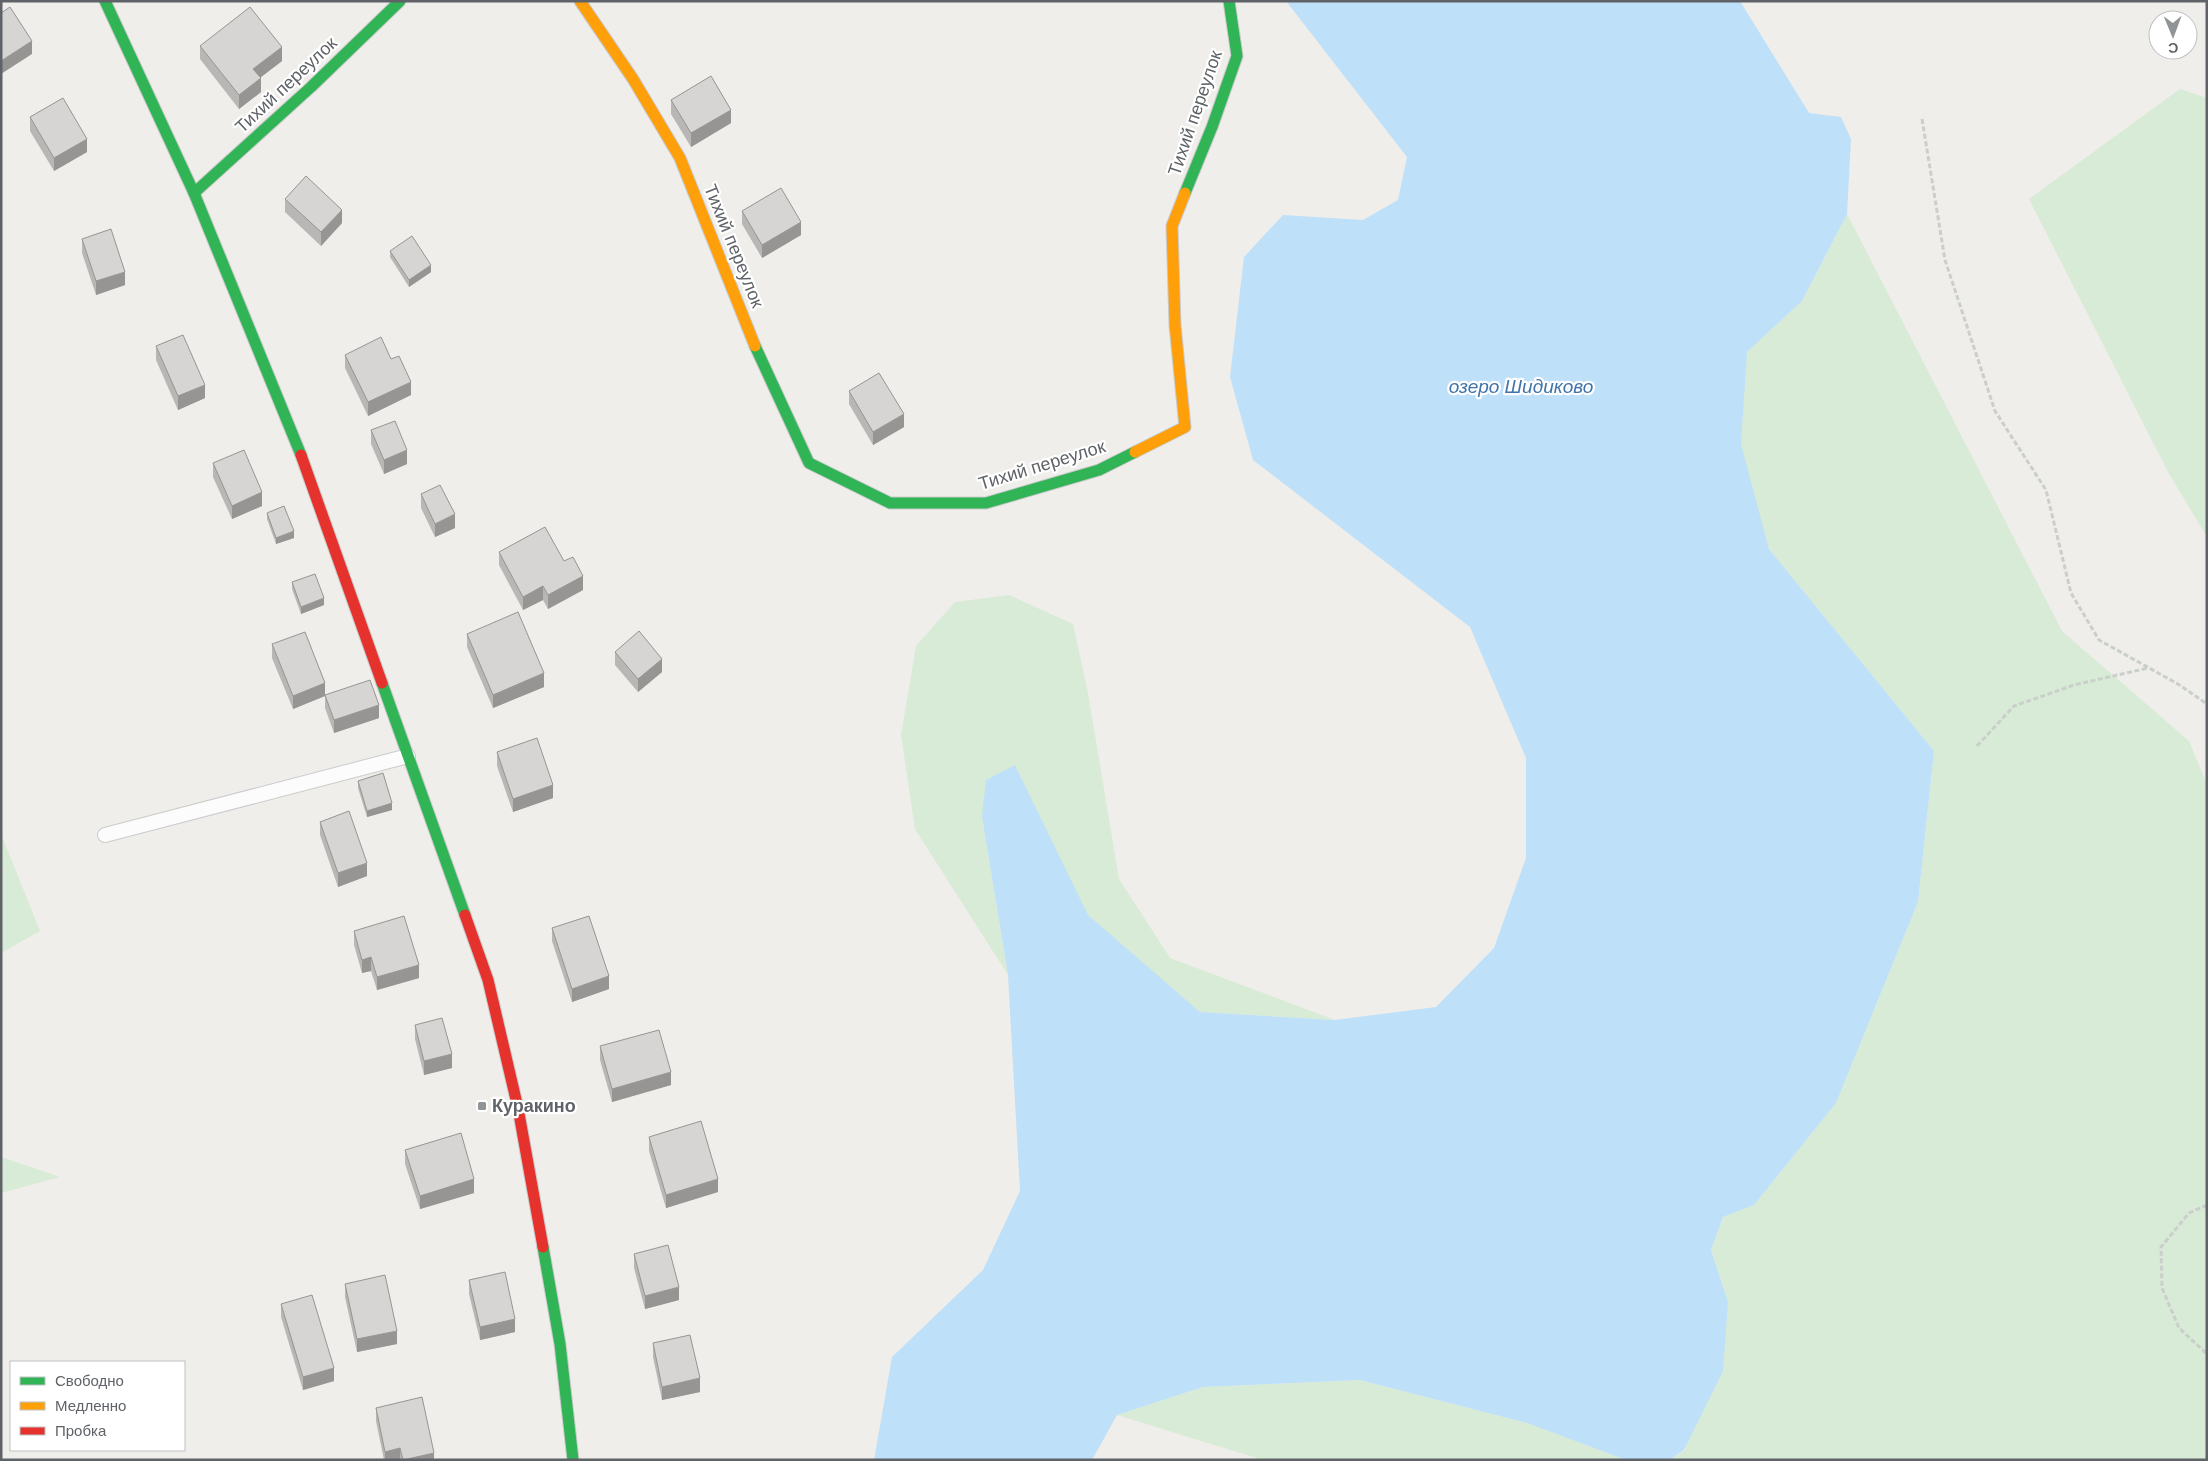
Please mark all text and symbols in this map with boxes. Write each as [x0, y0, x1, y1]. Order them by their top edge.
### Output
north arrow [2148, 10, 2198, 60]
street label: Тихий переулок [231, 33, 341, 137]
text: С [2168, 40, 2178, 56]
street label: Тихий переулок [1164, 48, 1226, 178]
street label: Тихий переулок [700, 181, 768, 311]
water label: озеро Шидиково [1449, 376, 1593, 397]
street label: Тихий переулок [976, 436, 1108, 494]
place label: Куракино [492, 1096, 576, 1116]
marker: Куракино [476, 1100, 488, 1112]
legend [10, 1361, 185, 1451]
text: Свободно [55, 1372, 124, 1389]
text: Медленно [55, 1397, 126, 1414]
text: Пробка [55, 1422, 107, 1439]

